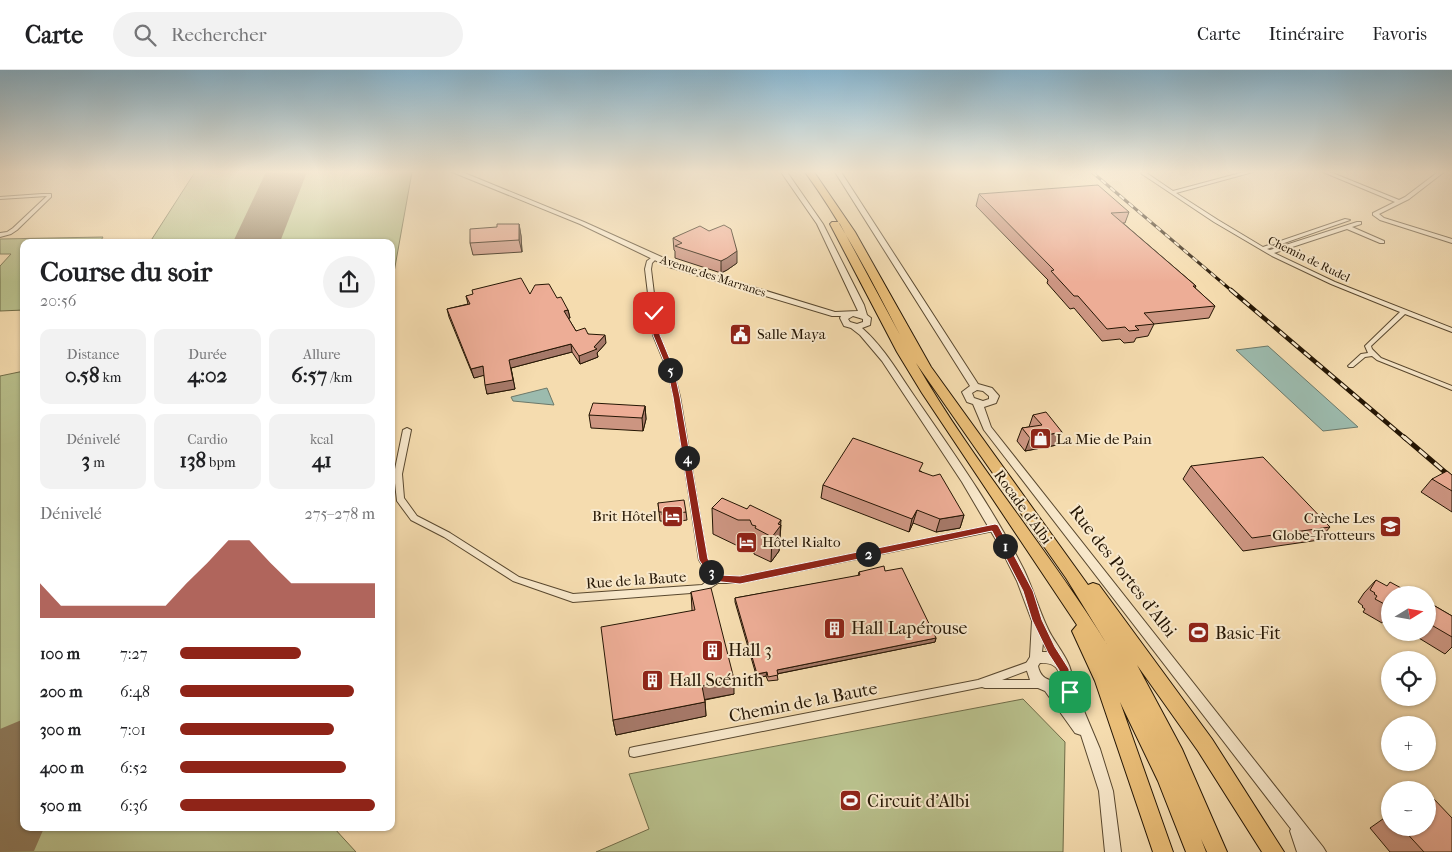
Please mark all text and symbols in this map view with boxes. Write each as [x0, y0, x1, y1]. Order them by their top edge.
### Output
search box [113, 12, 463, 57]
text: Carte [25, 21, 83, 49]
icon: search [131, 21, 159, 49]
text: Rechercher [171, 24, 267, 46]
text: Carte [1197, 24, 1241, 45]
text: Itinéraire [1269, 24, 1344, 45]
text: Favoris [1372, 24, 1427, 45]
street label: Chemin de Rudel [1266, 233, 1353, 285]
street label: Avenue des Marranes [657, 252, 768, 300]
text: Course du soir [40, 255, 212, 288]
button: share [323, 256, 375, 308]
text: 20:56 [40, 291, 77, 310]
pin [633, 292, 675, 334]
icon: check [640, 299, 668, 327]
public building icon: Salle Maya [729, 322, 753, 346]
place label: Salle Maya [757, 325, 827, 343]
text: Distance [67, 346, 119, 363]
text: Durée [188, 346, 227, 363]
text: Allure [303, 346, 341, 363]
pin: 5 [658, 358, 682, 382]
text: 5 [667, 362, 674, 379]
text: 0.58 [65, 363, 99, 387]
text: 4:02 [188, 363, 227, 387]
text: 6:57 [291, 363, 327, 387]
text: km [99, 369, 121, 386]
text: /km [327, 369, 352, 386]
shop icon: La Mie de Pain [1028, 427, 1052, 451]
place label: La Mie de Pain [1056, 430, 1152, 448]
text: Dénivelé [66, 431, 120, 448]
text: Cardio [187, 431, 228, 448]
text: kcal [310, 431, 334, 448]
pin: 4 [674, 446, 700, 470]
text: 3 [82, 448, 90, 472]
text: 138 [179, 448, 206, 472]
text: 41 [312, 448, 332, 472]
text: 4 [683, 450, 692, 467]
text: m [90, 454, 105, 471]
text: bpm [206, 454, 236, 471]
street label: Rocade d'Albi [990, 466, 1056, 548]
street label: Rue des Portes d'Albi [1064, 501, 1181, 642]
text: Dénivelé [40, 504, 102, 523]
text: 275–278 m [304, 504, 375, 523]
hotel icon: Brit Hôtel [661, 504, 685, 528]
place label: Brit Hôtel [592, 507, 657, 525]
place label: Crèche Les Globe-Trotteurs [1272, 509, 1375, 544]
school or university icon: Crèche Les Globe-Trotteurs [1379, 515, 1403, 539]
hotel icon: Hôtel Rialto [734, 530, 758, 554]
place label: Hôtel Rialto [762, 533, 841, 551]
pin: 1 [992, 534, 1018, 558]
text: 1 [1003, 538, 1008, 555]
pin: 2 [856, 542, 880, 566]
text: 2 [865, 546, 872, 563]
pin: 3 [698, 560, 724, 584]
text: 3 [709, 564, 714, 581]
street label: Rue de la Baute [585, 567, 687, 592]
north arrow [1381, 586, 1436, 641]
map controls [1381, 586, 1436, 836]
building icon: Hall Lapérouse [823, 616, 847, 640]
place label: Hall Lapérouse [851, 618, 968, 639]
sports icon: Basic-Fit [1187, 621, 1211, 645]
place label: Basic-Fit [1215, 623, 1281, 644]
building icon: Hall 3 [700, 638, 724, 662]
place label: Hall 3 [728, 640, 772, 661]
text: 100 m [40, 644, 80, 663]
text: 7:27 [120, 644, 148, 663]
button: locate [1381, 651, 1436, 706]
building icon: Hall Scénith [641, 668, 665, 692]
place label: Hall Scénith [669, 670, 764, 691]
pin [1049, 671, 1091, 713]
street label: Chemin de la Baute [727, 678, 879, 727]
icon: arrive [1056, 678, 1084, 706]
text: 200 m [40, 682, 83, 701]
text: 6:48 [120, 682, 150, 701]
button: + [1381, 716, 1436, 771]
text: 300 m [40, 720, 81, 739]
text: 7:01 [120, 720, 146, 739]
text: 400 m [40, 758, 84, 777]
text: 6:52 [120, 758, 148, 777]
button: − [1381, 781, 1436, 836]
sports icon: Circuit d'Albi [839, 789, 863, 813]
place label: Circuit d'Albi [867, 791, 970, 812]
text: 500 m [40, 796, 81, 815]
text: 6:36 [120, 796, 148, 815]

